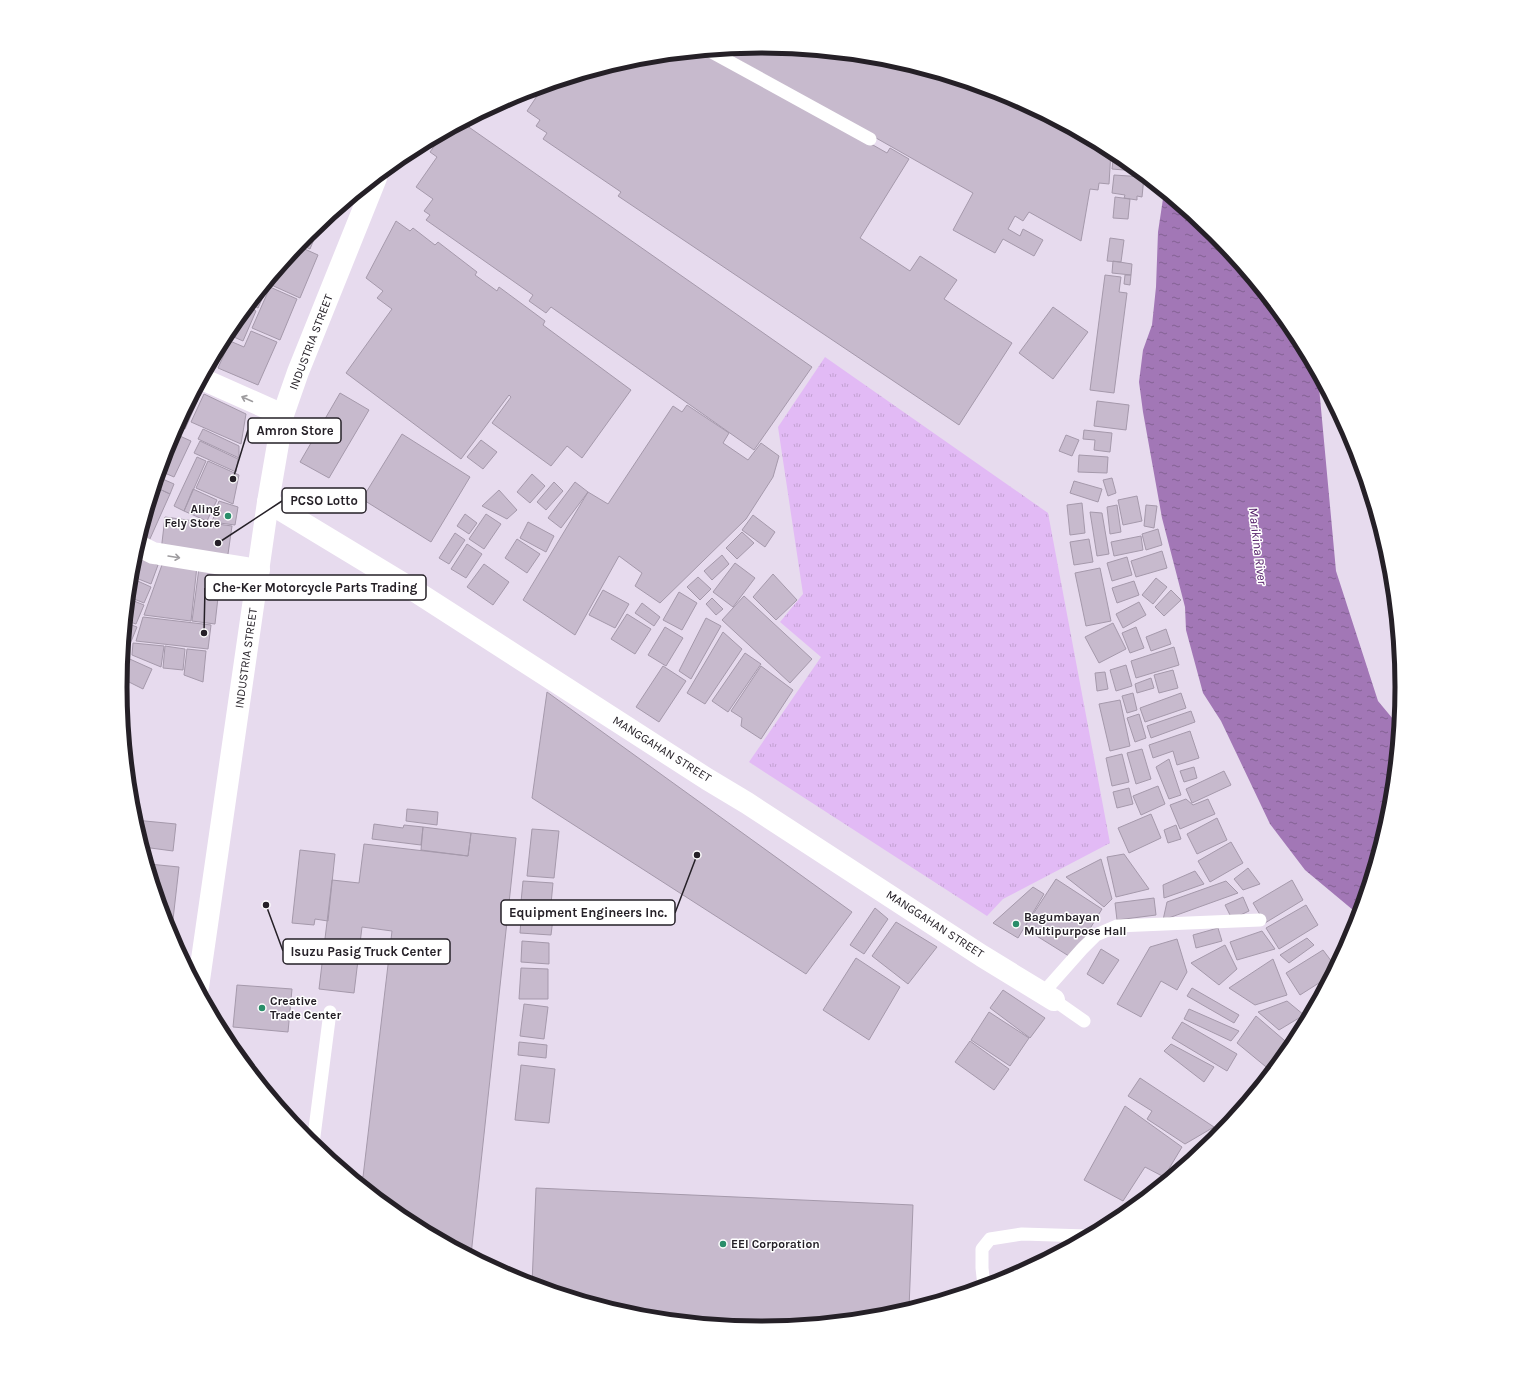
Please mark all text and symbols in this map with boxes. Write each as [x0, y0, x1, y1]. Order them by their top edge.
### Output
street label: INDUSTRIA STREET [286, 292, 336, 392]
one-way arrow [241, 395, 253, 402]
callout: Amron Store [248, 418, 341, 443]
text: Amron Store [256, 423, 334, 438]
callout: PCSO Lotto [282, 488, 366, 513]
text: PCSO Lotto [290, 493, 358, 508]
place label: Aling Fely Store [164, 502, 220, 530]
water label: Marikina River [1246, 506, 1270, 586]
marker: Aling Fely Store [223, 511, 233, 521]
one-way arrow [167, 553, 180, 561]
callout: Che-Ker Motorcycle Parts Trading [205, 575, 426, 600]
text: Che-Ker Motorcycle Parts Trading [213, 580, 418, 595]
street label: INDUSTRIA STREET [232, 607, 260, 709]
street label: MANGGAHAN STREET [610, 713, 714, 785]
street label: MANGGAHAN STREET [884, 887, 986, 961]
callout: Equipment Engineers Inc. [501, 900, 675, 925]
text: Equipment Engineers Inc. [509, 905, 667, 921]
place label: Bagumbayan Multipurpose Hall [1024, 910, 1127, 938]
marker: Bagumbayan Multipurpose Hall [1011, 919, 1021, 929]
callout: Isuzu Pasig Truck Center [283, 939, 450, 964]
text: Isuzu Pasig Truck Center [290, 944, 443, 959]
place label: Creative Trade Center [270, 994, 341, 1022]
marker: Creative Trade Center [257, 1003, 267, 1013]
place label: EEI Corporation [731, 1237, 820, 1251]
marker: EEI Corporation [718, 1239, 728, 1249]

